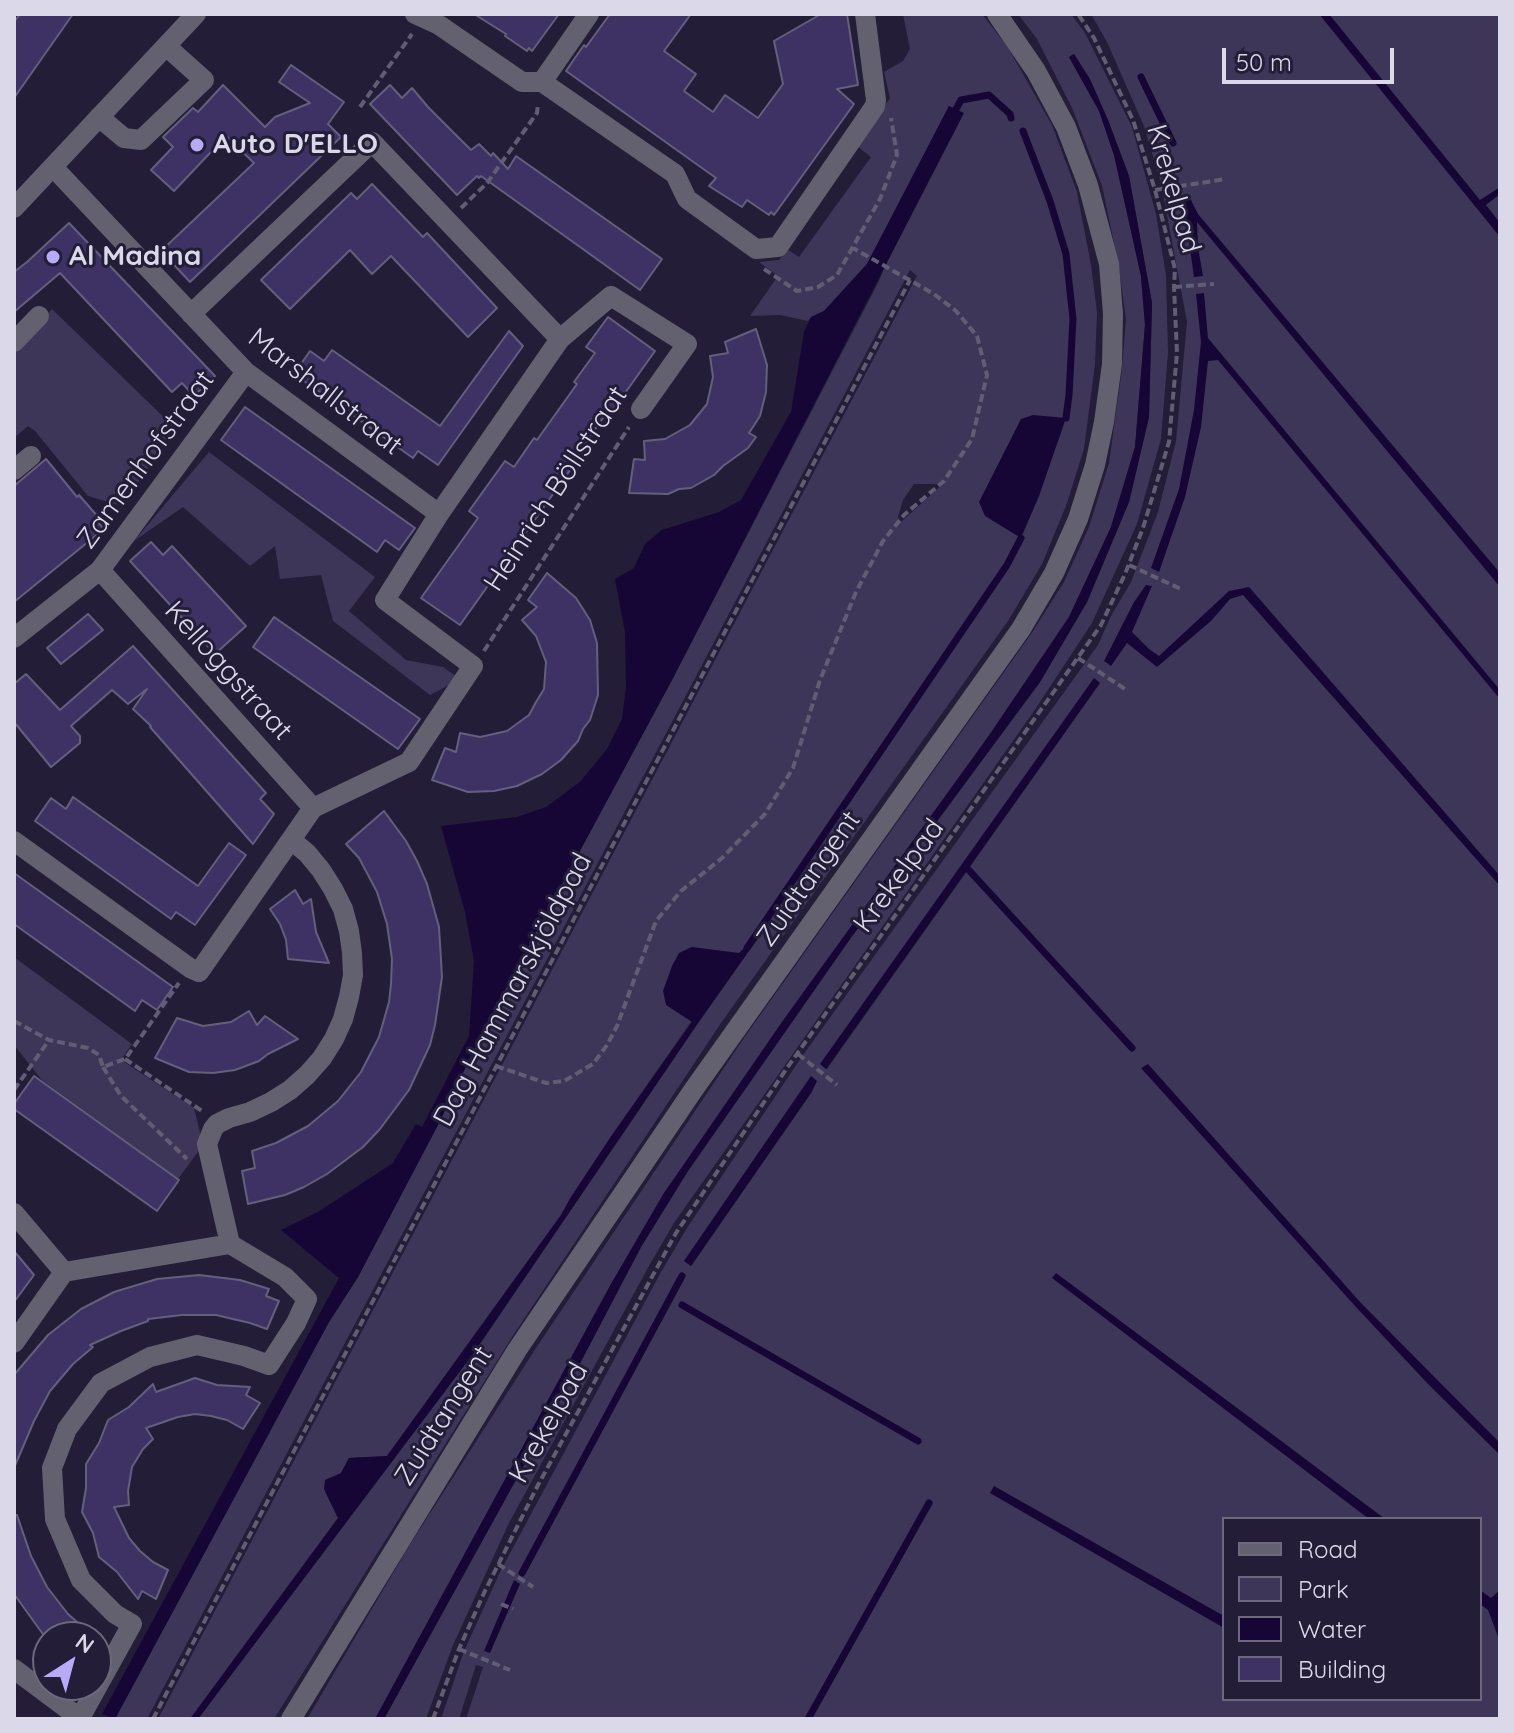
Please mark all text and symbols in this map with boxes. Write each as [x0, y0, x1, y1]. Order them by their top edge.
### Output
scale bar [1226, 32, 1398, 82]
text: 50 m [1236, 47, 1292, 77]
street label: Krekelpad [1139, 121, 1207, 257]
place label: Auto D'ELLO [213, 128, 378, 162]
marker: Auto D'ELLO [188, 136, 206, 154]
place label: Al Madina [69, 240, 201, 274]
marker: Al Madina [44, 248, 62, 266]
street label: Marshallstraat [241, 321, 409, 463]
street label: Zamenhofstraat [70, 364, 222, 556]
street label: Heinrich Böllstraat [477, 380, 635, 598]
street label: Kelloggstraat [157, 595, 299, 747]
street label: Zuidtangent [750, 805, 868, 953]
street label: Krekelpad [847, 813, 951, 939]
street label: Dag Hammarskjöldpad [427, 848, 599, 1132]
street label: Zuidtangent [388, 1340, 500, 1492]
street label: Krekelpad [502, 1357, 596, 1489]
legend [1222, 1517, 1482, 1701]
text: Road [1298, 1534, 1358, 1564]
text: Park [1298, 1574, 1349, 1604]
text: Water [1298, 1614, 1366, 1644]
north arrow [32, 1621, 112, 1701]
text: N [70, 1627, 100, 1659]
text: Building [1298, 1654, 1386, 1684]

